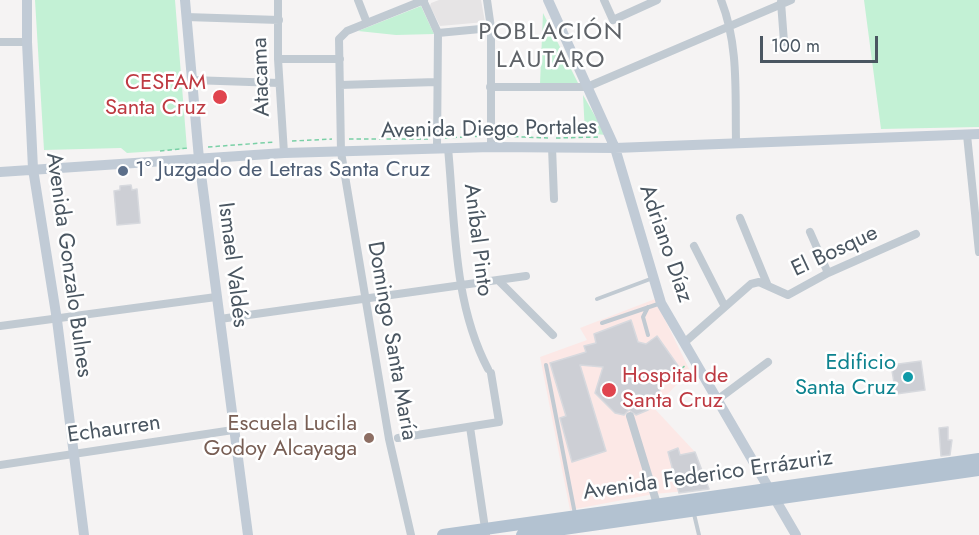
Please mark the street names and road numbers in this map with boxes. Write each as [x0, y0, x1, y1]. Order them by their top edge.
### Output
street label: Atacama [247, 37, 277, 117]
street label: Avenida Diego Portales [381, 115, 597, 145]
street label: Avenida Gonzalo Bulnes [39, 151, 97, 379]
street label: Aníbal Pinto [457, 182, 497, 298]
street label: Adriano Díaz [633, 182, 697, 306]
street label: Ismael Valdés [211, 201, 253, 329]
street label: El Bosque [788, 221, 882, 283]
street label: Domingo Santa María [361, 240, 421, 442]
street label: Echaurren [66, 410, 162, 450]
street label: Avenida Federico Errázuriz [582, 445, 834, 507]

